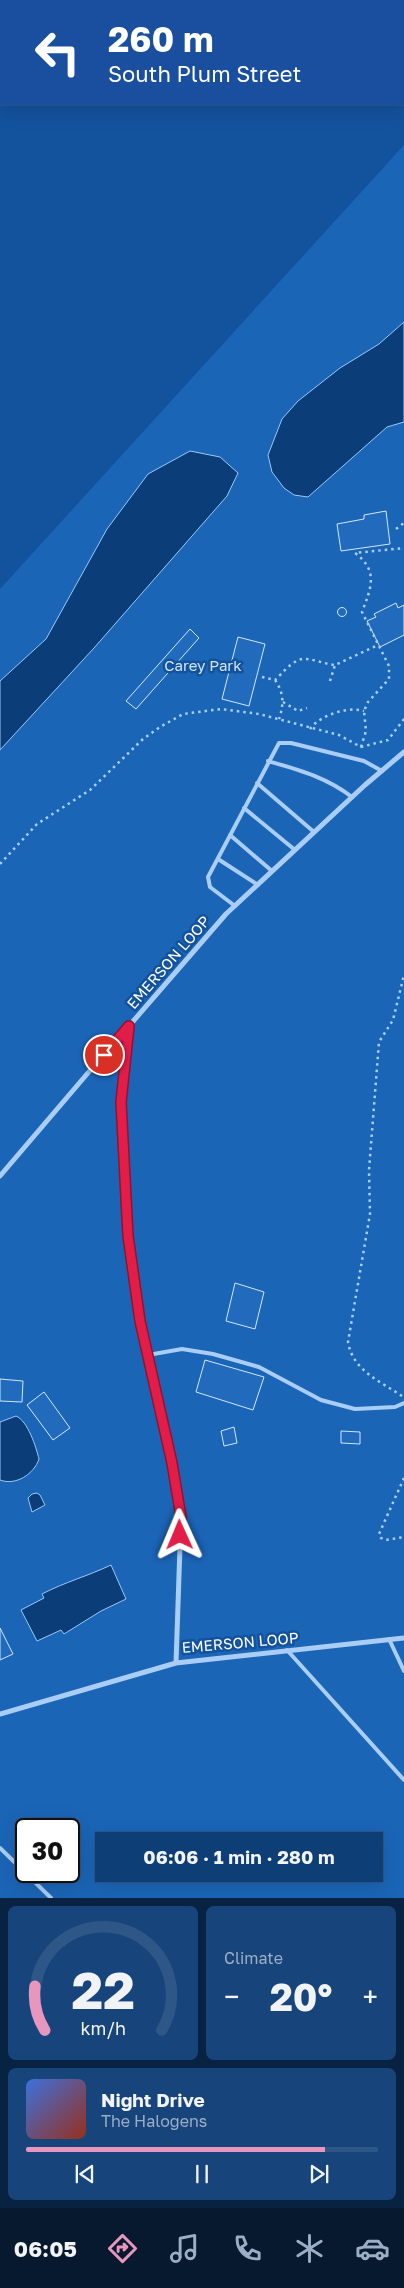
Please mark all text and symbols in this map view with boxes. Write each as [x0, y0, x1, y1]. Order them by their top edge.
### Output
text: 260 m [108, 18, 214, 60]
icon: left [25, 20, 90, 85]
text: South Plum Street [108, 60, 301, 87]
park label: Carey Park [164, 656, 242, 674]
street label: EMERSON LOOP [123, 912, 213, 1012]
pin [83, 1034, 125, 1076]
icon: arrive [90, 1041, 118, 1069]
position arrow [153, 1508, 205, 1560]
street label: EMERSON LOOP [181, 1628, 299, 1656]
speed limit sign: 30 [15, 1818, 80, 1883]
text: 06:06 · 1 min · 280 m [143, 1845, 335, 1868]
text: Climate [224, 1948, 283, 1968]
text: 22 [71, 1958, 135, 2020]
text: 20° [270, 1974, 332, 2019]
text: − [224, 1980, 239, 2013]
text: + [363, 1980, 378, 2013]
text: km/h [80, 2017, 126, 2039]
text: Night Drive [101, 2088, 205, 2111]
text: The Halogens [101, 2111, 207, 2131]
icon: previous [71, 2160, 99, 2188]
icon: pause [188, 2160, 216, 2188]
icon: next [305, 2160, 333, 2188]
icon: directions [105, 2231, 140, 2266]
icon: music [167, 2231, 202, 2266]
icon: phone [230, 2231, 265, 2266]
icon: climate [292, 2231, 327, 2266]
icon: car [355, 2231, 390, 2266]
text: 06:05 [14, 2235, 77, 2262]

